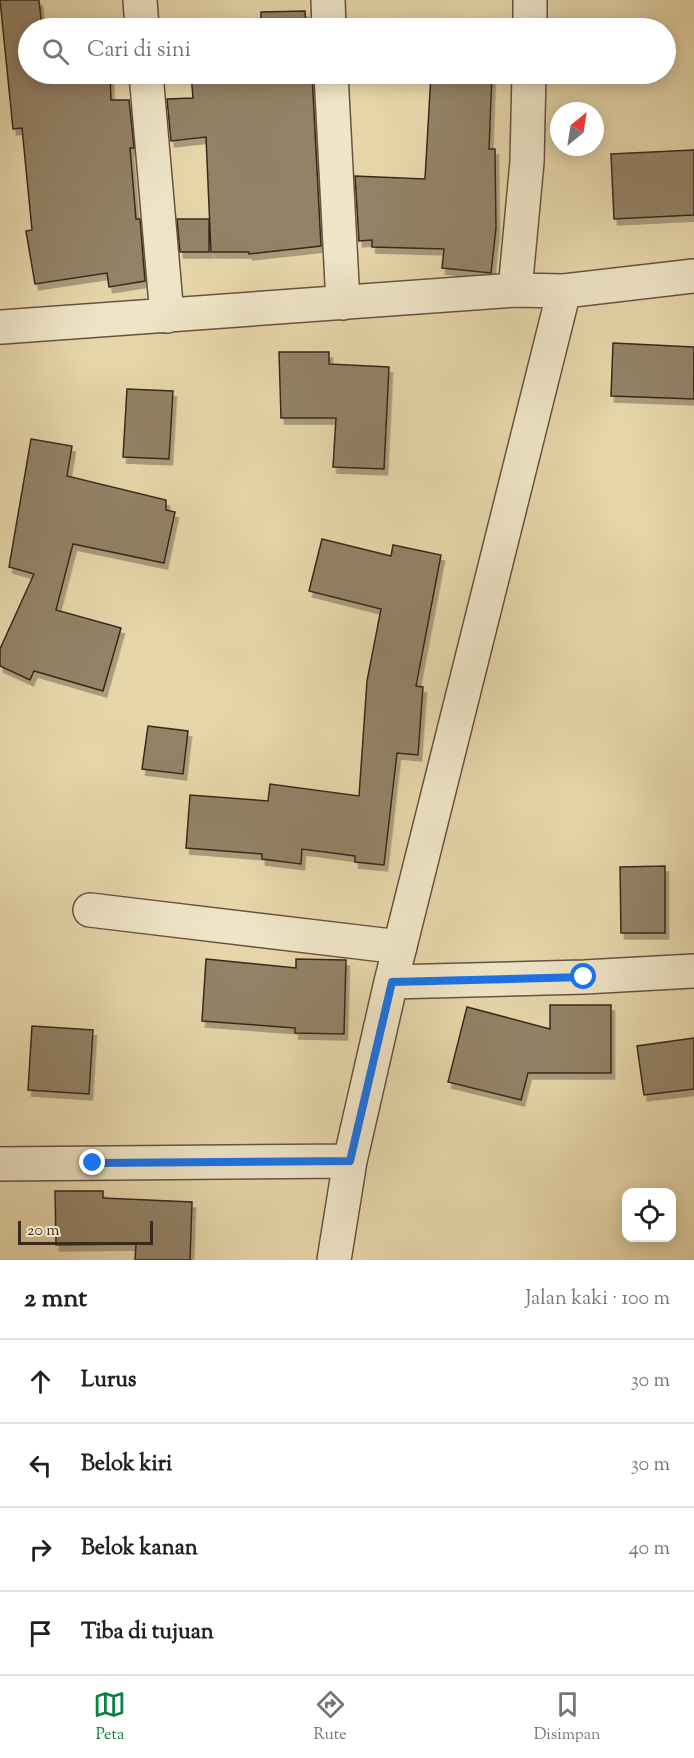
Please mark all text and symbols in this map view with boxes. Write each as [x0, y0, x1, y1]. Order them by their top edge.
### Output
search box [18, 18, 676, 84]
icon: search [39, 35, 72, 68]
text: Cari di sini [87, 35, 191, 67]
north arrow [550, 102, 604, 156]
route start [570, 963, 596, 989]
route end [79, 1149, 105, 1175]
map controls [622, 1188, 676, 1242]
button: locate [622, 1188, 676, 1242]
scale bar [18, 1218, 153, 1246]
text: 20 m [27, 1220, 60, 1243]
text: 2 mnt [24, 1281, 87, 1318]
text: Jalan kaki · 100 m [525, 1285, 670, 1314]
icon: ahead [24, 1365, 57, 1398]
text: Lurus [81, 1365, 137, 1397]
text: 30 m [631, 1367, 670, 1396]
icon: left [24, 1449, 57, 1482]
text: Belok kiri [81, 1449, 172, 1481]
text: 30 m [631, 1451, 670, 1480]
icon: right [24, 1533, 57, 1566]
text: Belok kanan [81, 1533, 198, 1565]
text: 40 m [629, 1535, 670, 1564]
icon: arrive [24, 1617, 57, 1650]
text: Tiba di tujuan [81, 1617, 214, 1649]
tab: Peta [93, 1688, 126, 1747]
tab: Rute [313, 1688, 347, 1747]
tab: Disimpan [534, 1688, 600, 1747]

